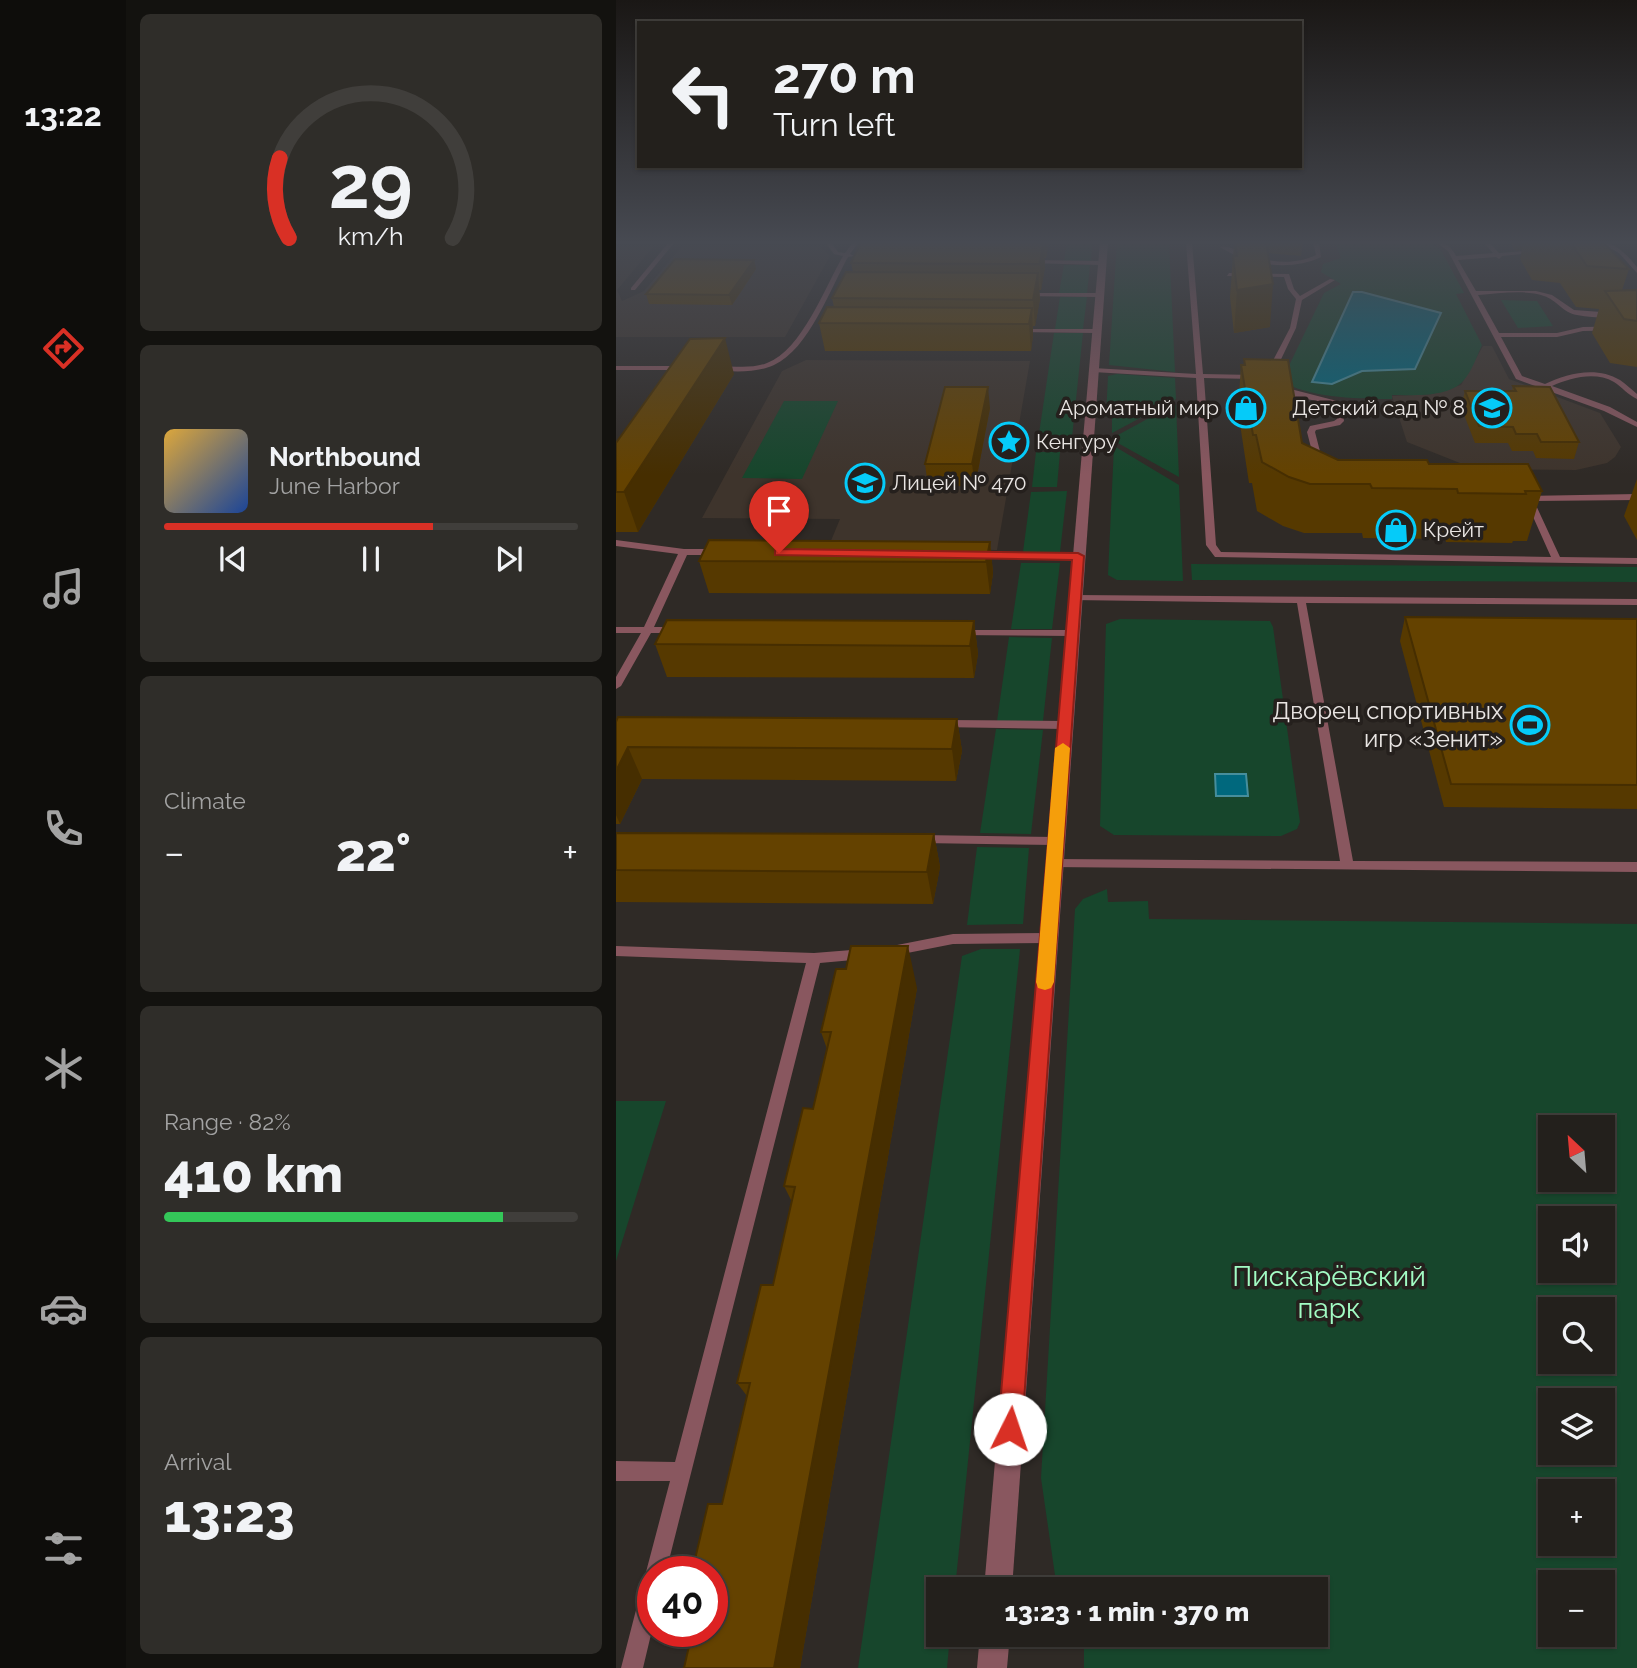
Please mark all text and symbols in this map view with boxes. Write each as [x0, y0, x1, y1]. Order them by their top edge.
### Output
text: 270 m [773, 47, 916, 104]
icon: left [658, 49, 749, 140]
text: 13:22 [24, 96, 102, 133]
text: Turn left [773, 106, 895, 143]
text: 29 [329, 141, 413, 226]
text: km/h [338, 221, 404, 251]
icon: directions [39, 324, 88, 373]
shop icon: Ароматный мир [1225, 387, 1267, 429]
school or university icon: Детский сад № 8 [1471, 387, 1513, 429]
place label: Ароматный мир [1059, 395, 1219, 420]
place label: Детский сад № 8 [1292, 395, 1465, 420]
place icon: Кенгуру [988, 421, 1030, 463]
place label: Кенгуру [1036, 429, 1117, 454]
text: Northbound [269, 442, 421, 472]
school or university icon: Лицей № 470 [844, 462, 886, 504]
place label: Лицей № 470 [892, 470, 1027, 495]
text: June Harbor [269, 472, 400, 499]
pin [749, 481, 809, 553]
icon: arrive [760, 492, 798, 530]
shop icon: Крейт [1375, 509, 1417, 551]
place label: Крейт [1423, 517, 1484, 542]
icon: previous [214, 540, 252, 578]
icon: pause [352, 540, 390, 578]
icon: next [490, 540, 528, 578]
icon: music [39, 564, 88, 613]
place label: Дворец спортивных игр «Зенит» [1272, 696, 1503, 753]
sports icon: Дворец спортивных игр «Зенит» [1509, 704, 1551, 746]
text: Climate [164, 787, 246, 814]
icon: phone [39, 804, 88, 853]
text: 22° [336, 822, 411, 883]
text: − [164, 830, 184, 875]
text: + [562, 830, 578, 875]
icon: climate [39, 1044, 88, 1093]
text: Range · 82% [164, 1108, 291, 1135]
north arrow [1538, 1115, 1615, 1192]
map controls [1538, 1115, 1615, 1647]
text: 410 km [164, 1143, 343, 1204]
button: sound [1538, 1206, 1615, 1283]
park label: Пискарёвский парк [1232, 1260, 1426, 1325]
icon: car [39, 1284, 88, 1333]
button: search [1538, 1297, 1615, 1374]
button: layers [1538, 1388, 1615, 1465]
position arrow [973, 1392, 1047, 1466]
text: Arrival [164, 1448, 231, 1475]
button: + [1538, 1479, 1615, 1556]
text: 13:23 [164, 1483, 295, 1544]
icon: filters [39, 1524, 88, 1573]
speed limit sign: 40 [637, 1556, 728, 1647]
button: − [1538, 1570, 1615, 1647]
text: 13:23 · 1 min · 370 m [1005, 1597, 1249, 1627]

